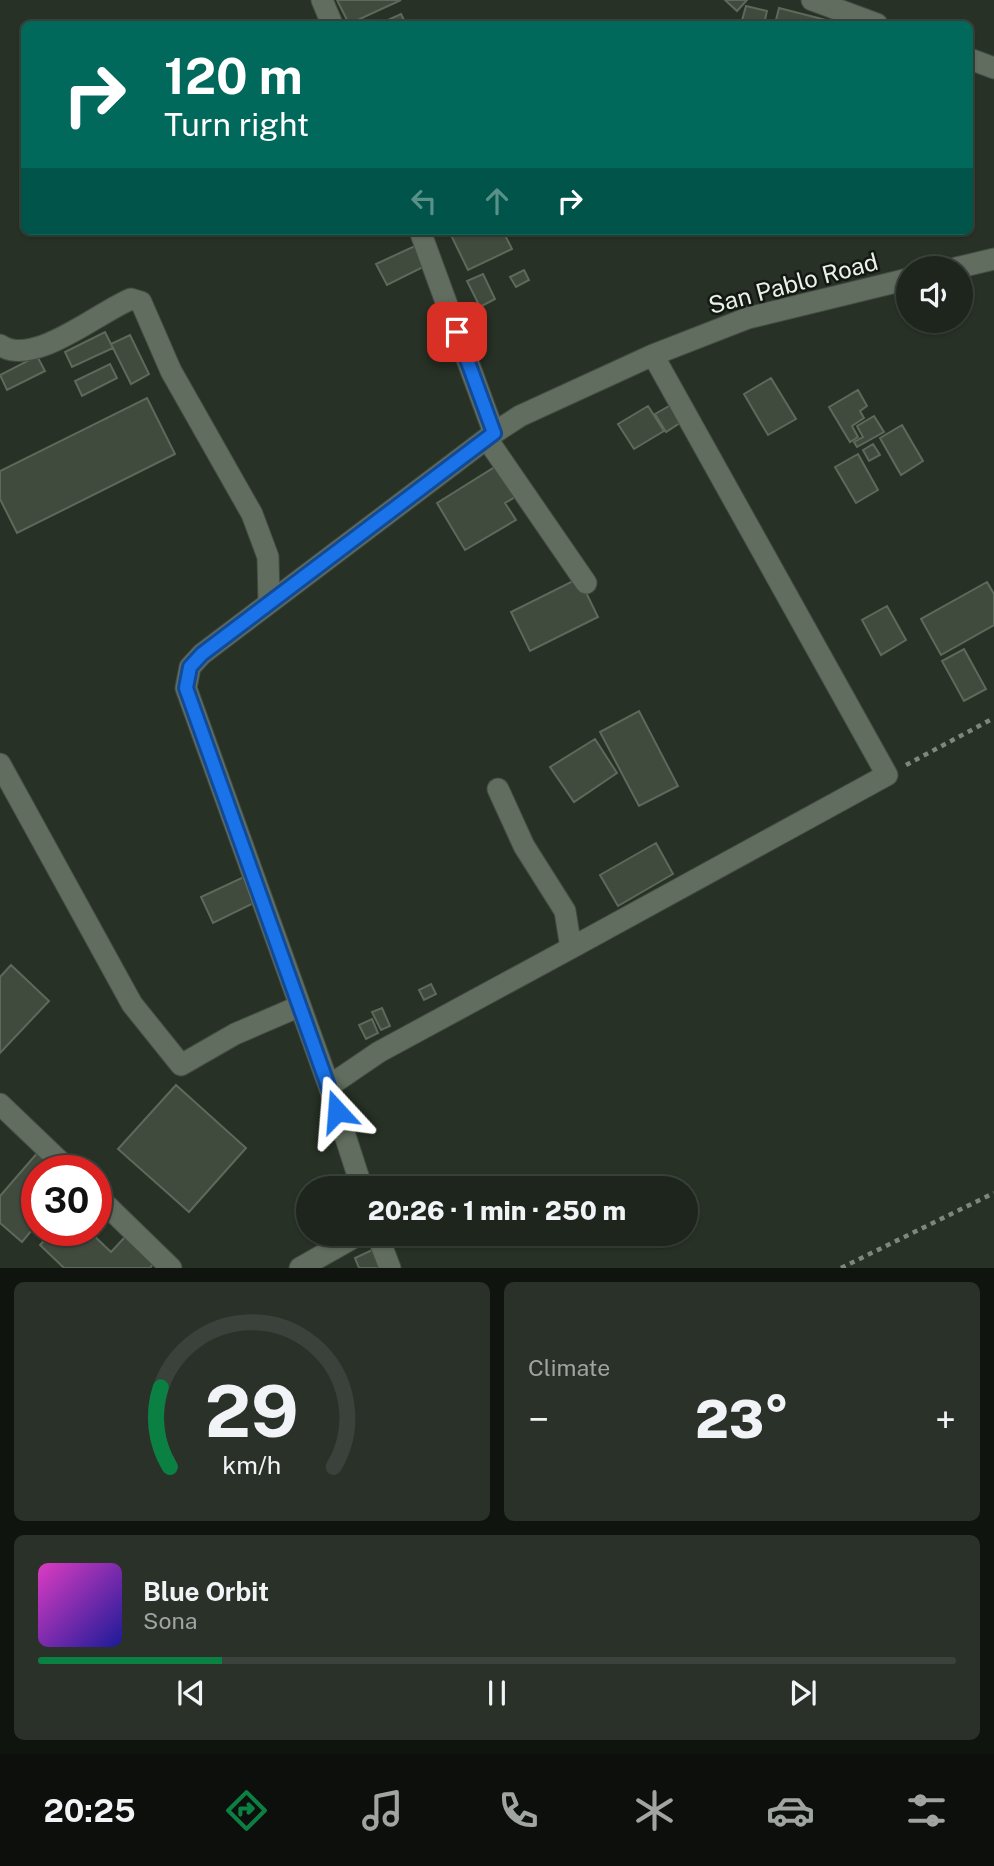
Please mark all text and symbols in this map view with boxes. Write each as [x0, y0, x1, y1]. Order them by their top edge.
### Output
text: 120 m [164, 47, 303, 105]
icon: right [49, 49, 140, 140]
text: Turn right [164, 106, 309, 143]
icon: left [405, 182, 443, 220]
icon: ahead [478, 182, 516, 220]
icon: right [551, 182, 589, 220]
street label: San Pablo Road [705, 247, 881, 319]
map controls [896, 256, 973, 333]
button: sound [896, 256, 973, 333]
pin [427, 302, 487, 362]
icon: arrive [438, 313, 476, 351]
position arrow [300, 1074, 374, 1148]
speed limit sign: 30 [21, 1155, 112, 1246]
text: 20:26 · 1 min · 250 m [368, 1195, 626, 1226]
text: Climate [528, 1354, 610, 1381]
text: 29 [205, 1369, 299, 1454]
text: 23° [695, 1389, 789, 1450]
text: − [528, 1397, 549, 1442]
text: + [935, 1397, 956, 1442]
text: km/h [223, 1450, 281, 1480]
text: Blue Orbit [143, 1576, 269, 1607]
text: Sona [143, 1607, 197, 1634]
icon: previous [172, 1674, 210, 1712]
icon: pause [478, 1674, 516, 1712]
icon: next [784, 1674, 822, 1712]
icon: directions [222, 1786, 271, 1835]
icon: music [358, 1786, 407, 1835]
icon: phone [494, 1786, 543, 1835]
icon: climate [630, 1786, 679, 1835]
icon: car [766, 1786, 815, 1835]
icon: filters [902, 1786, 951, 1835]
text: 20:25 [43, 1792, 136, 1829]

